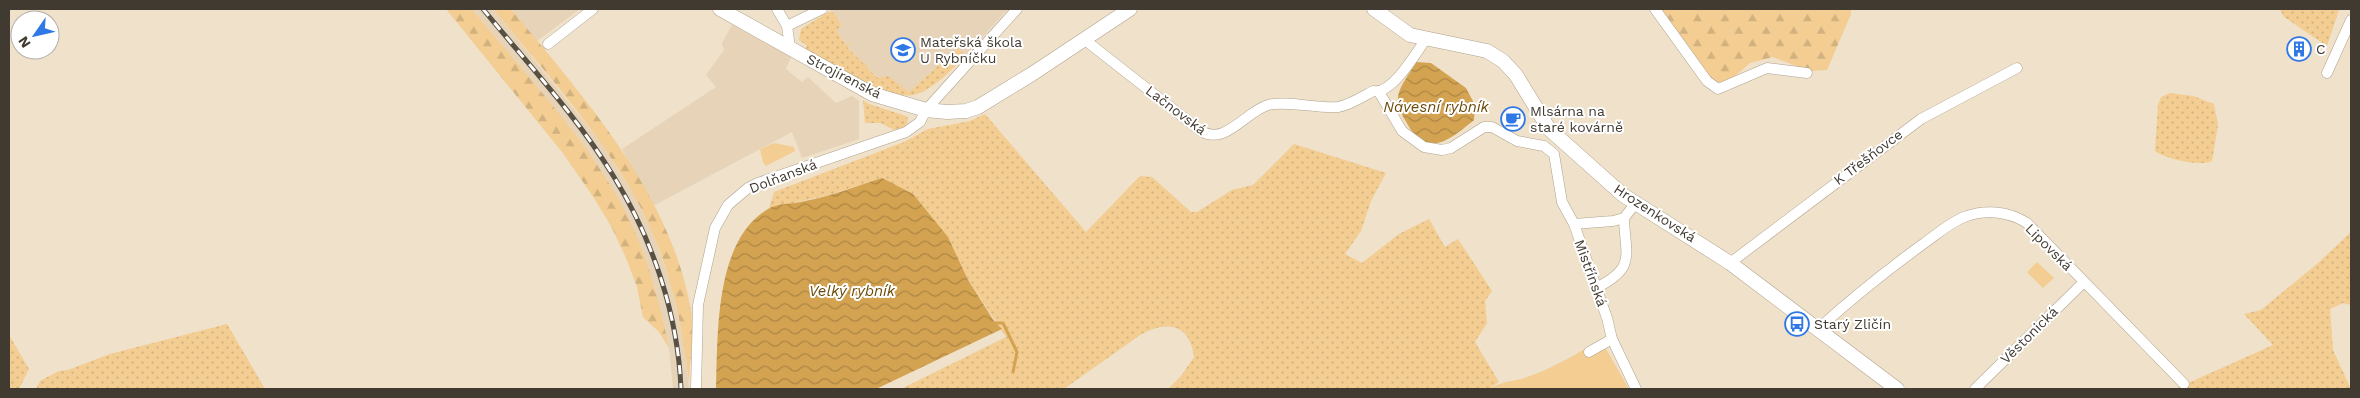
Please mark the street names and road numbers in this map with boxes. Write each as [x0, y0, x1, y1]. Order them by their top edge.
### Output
street label: Strojírenská [804, 50, 884, 102]
street label: Lačnovská [1143, 82, 1209, 138]
street label: K Třešňovce [1830, 126, 1906, 188]
street label: Dolňanská [747, 156, 819, 196]
street label: Hrozenkovská [1611, 181, 1699, 245]
street label: Lipovská [2022, 220, 2076, 274]
street label: Mistřínská [1571, 237, 1611, 309]
street label: Věstonická [1997, 303, 2061, 367]

